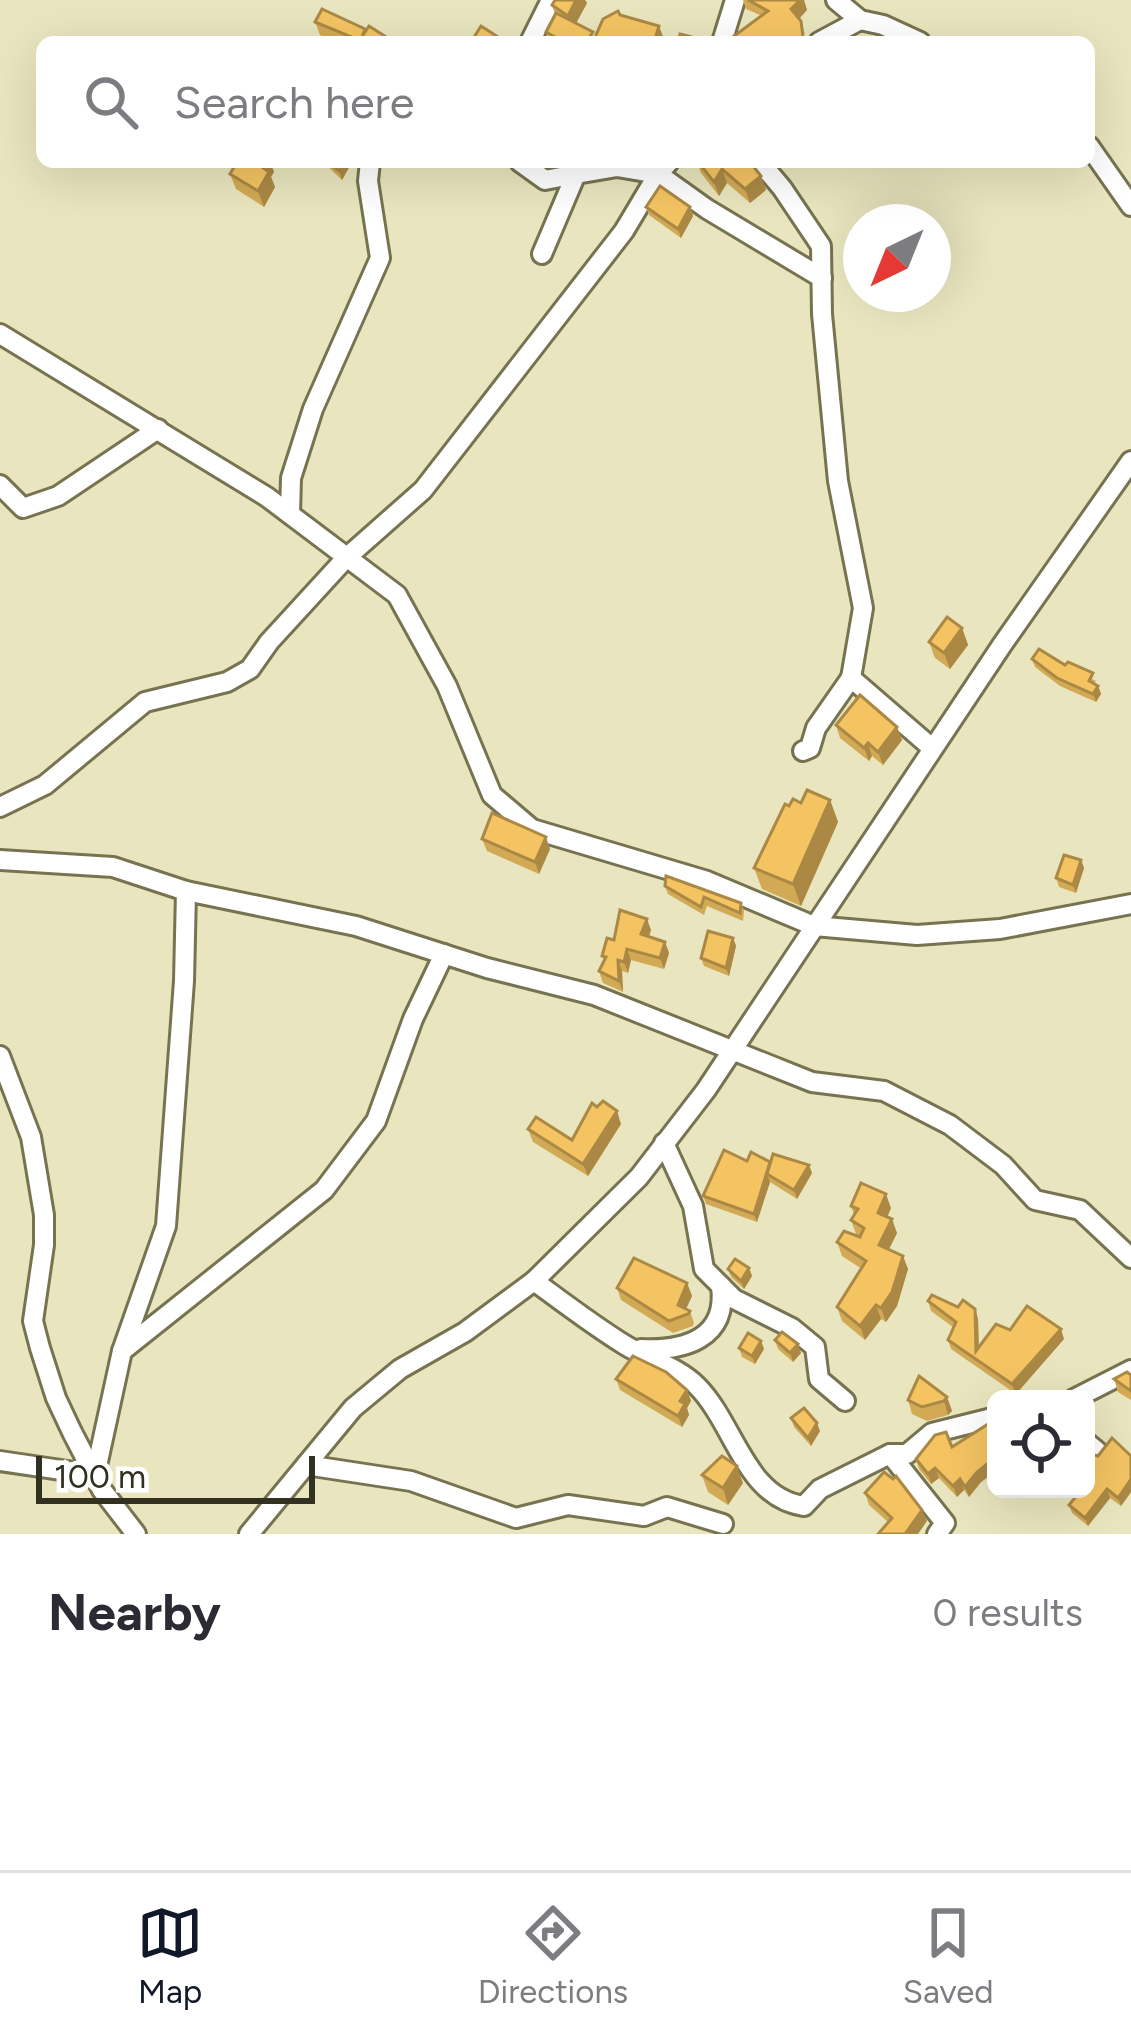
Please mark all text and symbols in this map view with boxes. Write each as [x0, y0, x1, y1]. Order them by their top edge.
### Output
search box [36, 36, 1095, 168]
icon: search [78, 69, 144, 135]
text: Search here [174, 75, 414, 129]
north arrow [843, 204, 951, 312]
map controls [987, 1390, 1095, 1498]
button: locate [987, 1390, 1095, 1498]
scale bar [36, 1450, 315, 1503]
text: 100 m [54, 1457, 146, 1496]
text: Nearby [48, 1582, 221, 1643]
text: 0 results [932, 1589, 1083, 1636]
tab: Map [137, 1900, 203, 2011]
tab: Directions [478, 1900, 628, 2011]
tab: Saved [903, 1900, 994, 2011]

